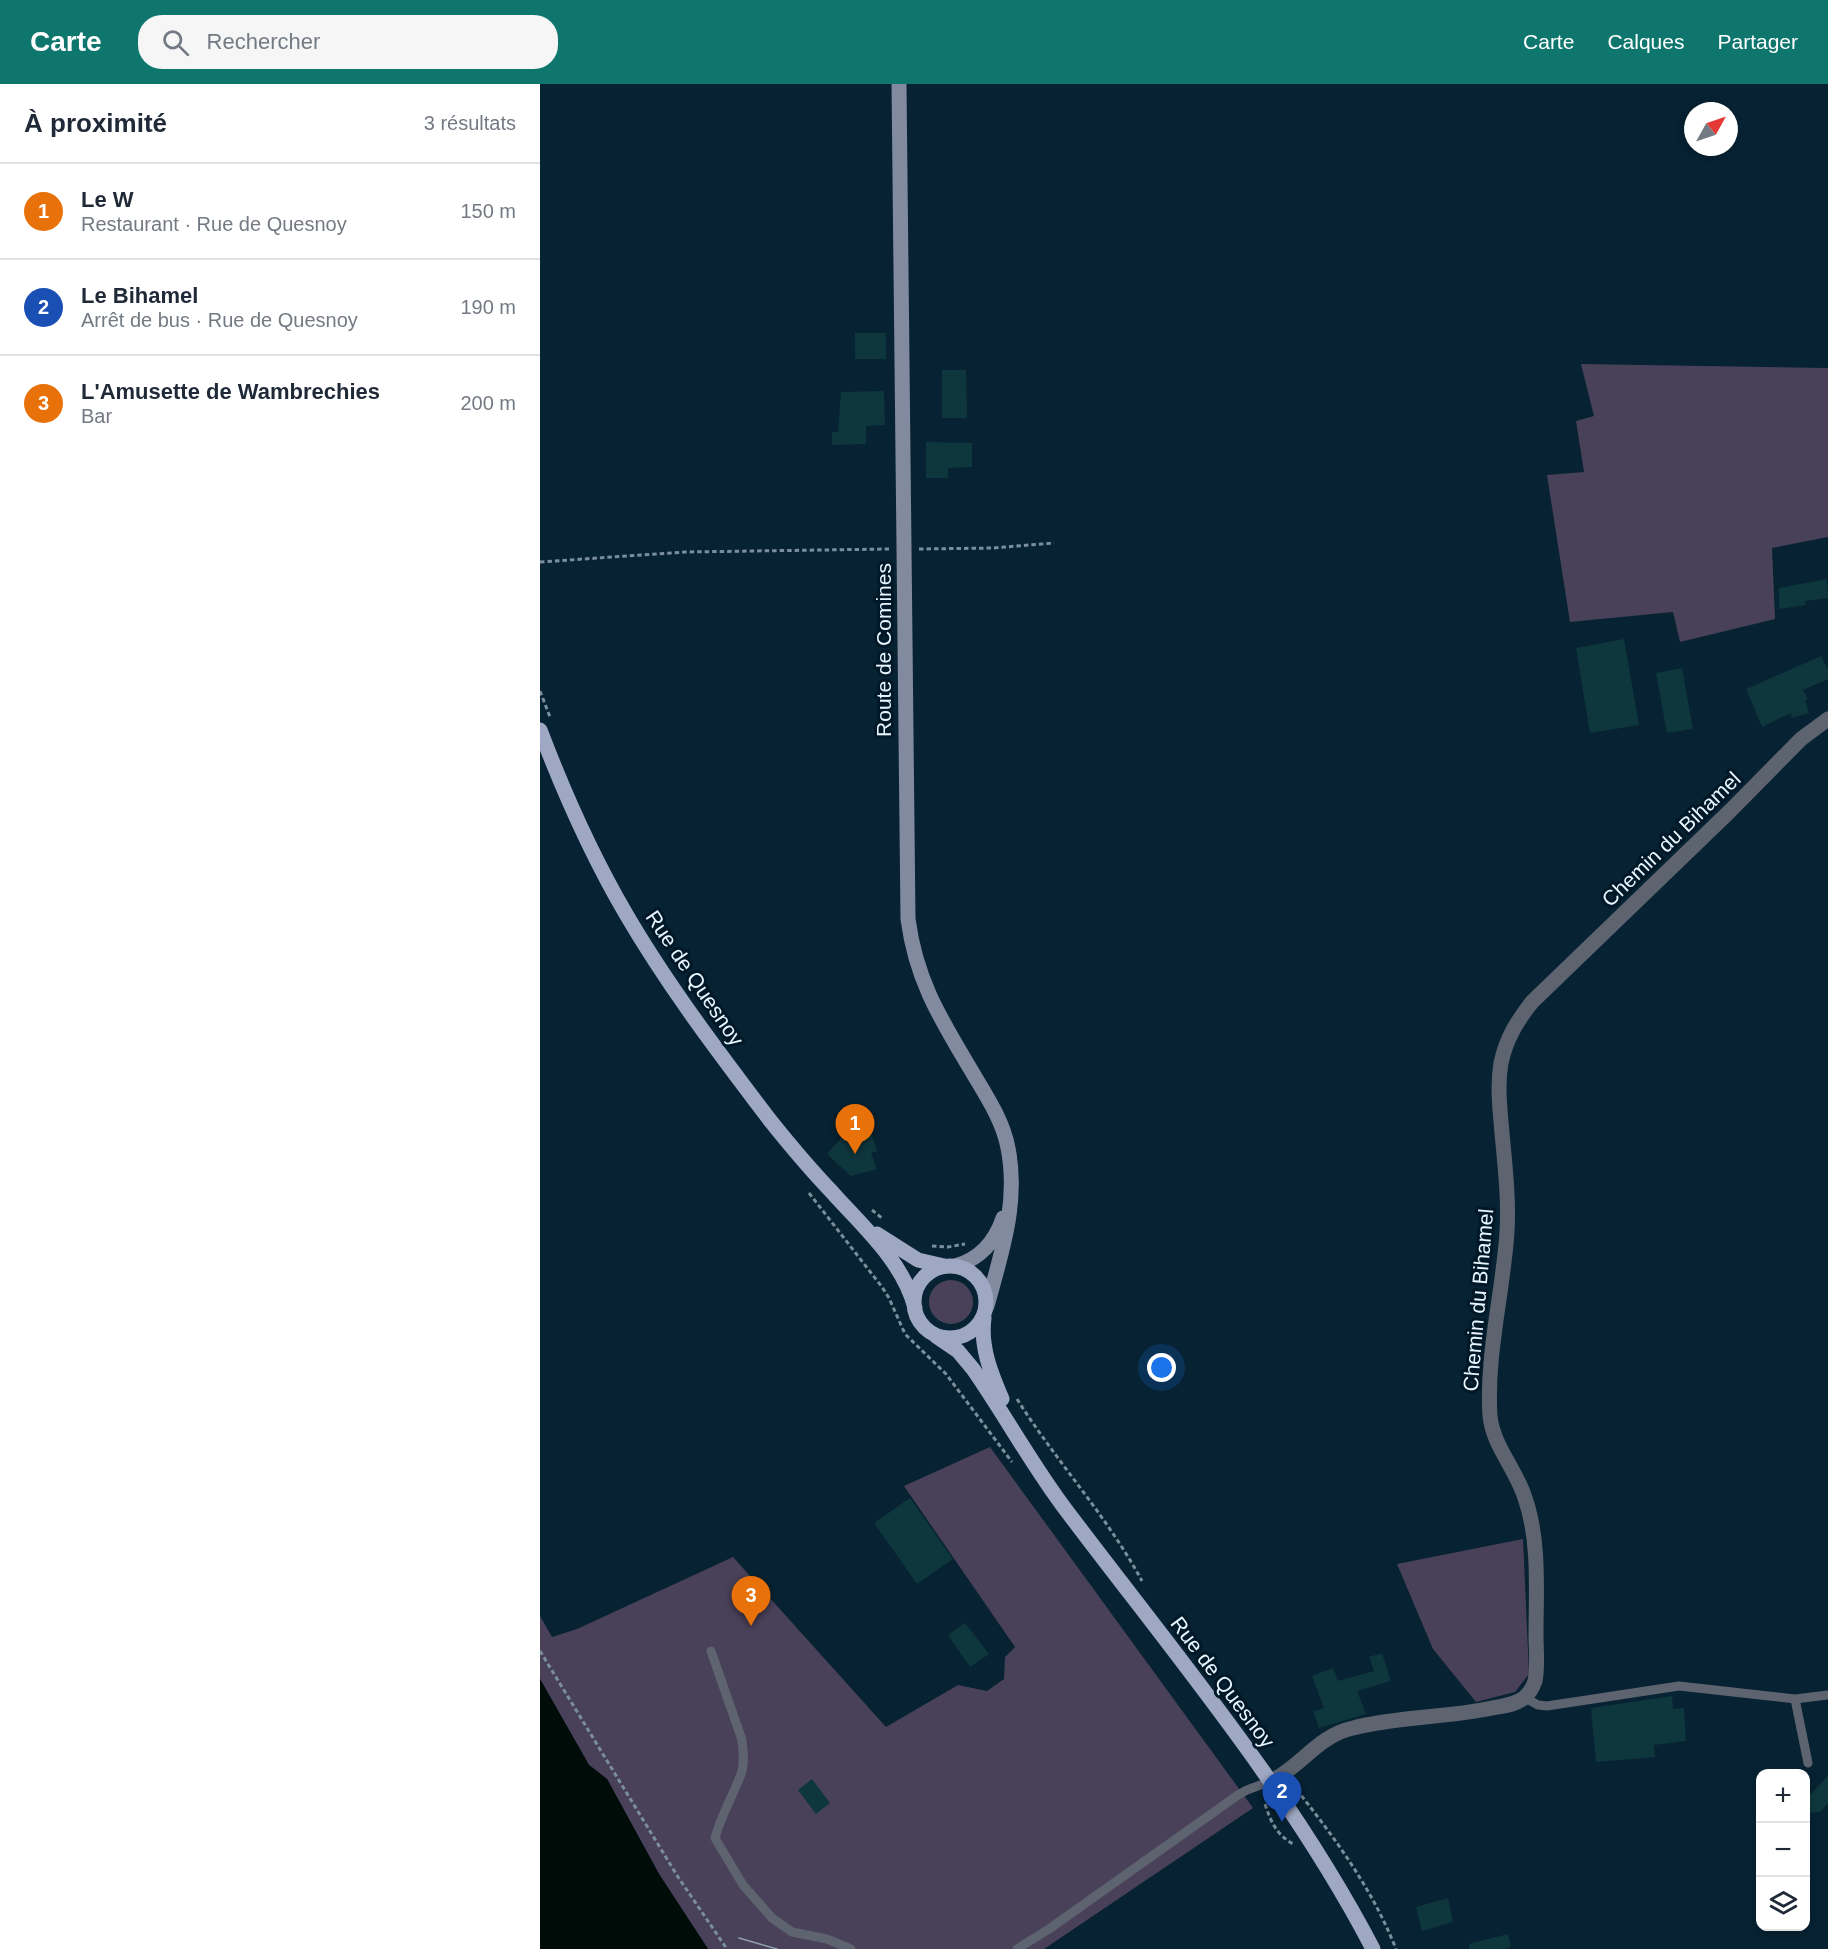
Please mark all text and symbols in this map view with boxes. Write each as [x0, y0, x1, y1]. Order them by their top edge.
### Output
search box [138, 15, 558, 69]
text: Carte [30, 26, 102, 57]
icon: search [159, 26, 192, 59]
text: Rechercher [207, 29, 320, 54]
text: Carte [1523, 30, 1574, 53]
text: Calques [1607, 30, 1684, 53]
text: Partager [1717, 30, 1798, 53]
north arrow [1684, 102, 1738, 156]
text: À proximité [24, 108, 167, 138]
text: 3 résultats [424, 112, 516, 134]
text: Le W [81, 187, 134, 212]
text: 1 [38, 200, 49, 222]
text: 150 m [460, 200, 516, 222]
text: Restaurant · Rue de Quesnoy [81, 213, 347, 235]
text: Le Bihamel [81, 283, 198, 308]
text: 2 [38, 296, 49, 318]
text: 190 m [460, 296, 516, 318]
text: Arrêt de bus · Rue de Quesnoy [81, 309, 358, 331]
text: L'Amusette de Wambrechies [81, 379, 380, 404]
text: 3 [38, 392, 49, 414]
text: 200 m [460, 392, 516, 414]
text: Bar [81, 405, 112, 427]
street label: Route de Comines [872, 563, 895, 737]
street label: Chemin du Bihamel [1597, 767, 1745, 911]
street label: Rue de Quesnoy [641, 906, 749, 1050]
pin: 1 [836, 1104, 874, 1154]
street label: Chemin du Bihamel [1459, 1208, 1497, 1392]
your location [1147, 1353, 1176, 1382]
pin: 3 [732, 1576, 770, 1626]
street label: Rue de Quesnoy [1166, 1612, 1280, 1752]
map controls [1756, 1769, 1810, 1931]
button: + [1756, 1769, 1810, 1823]
pin: 2 [1262, 1772, 1302, 1822]
button: − [1756, 1823, 1810, 1877]
button: layers [1756, 1877, 1810, 1931]

